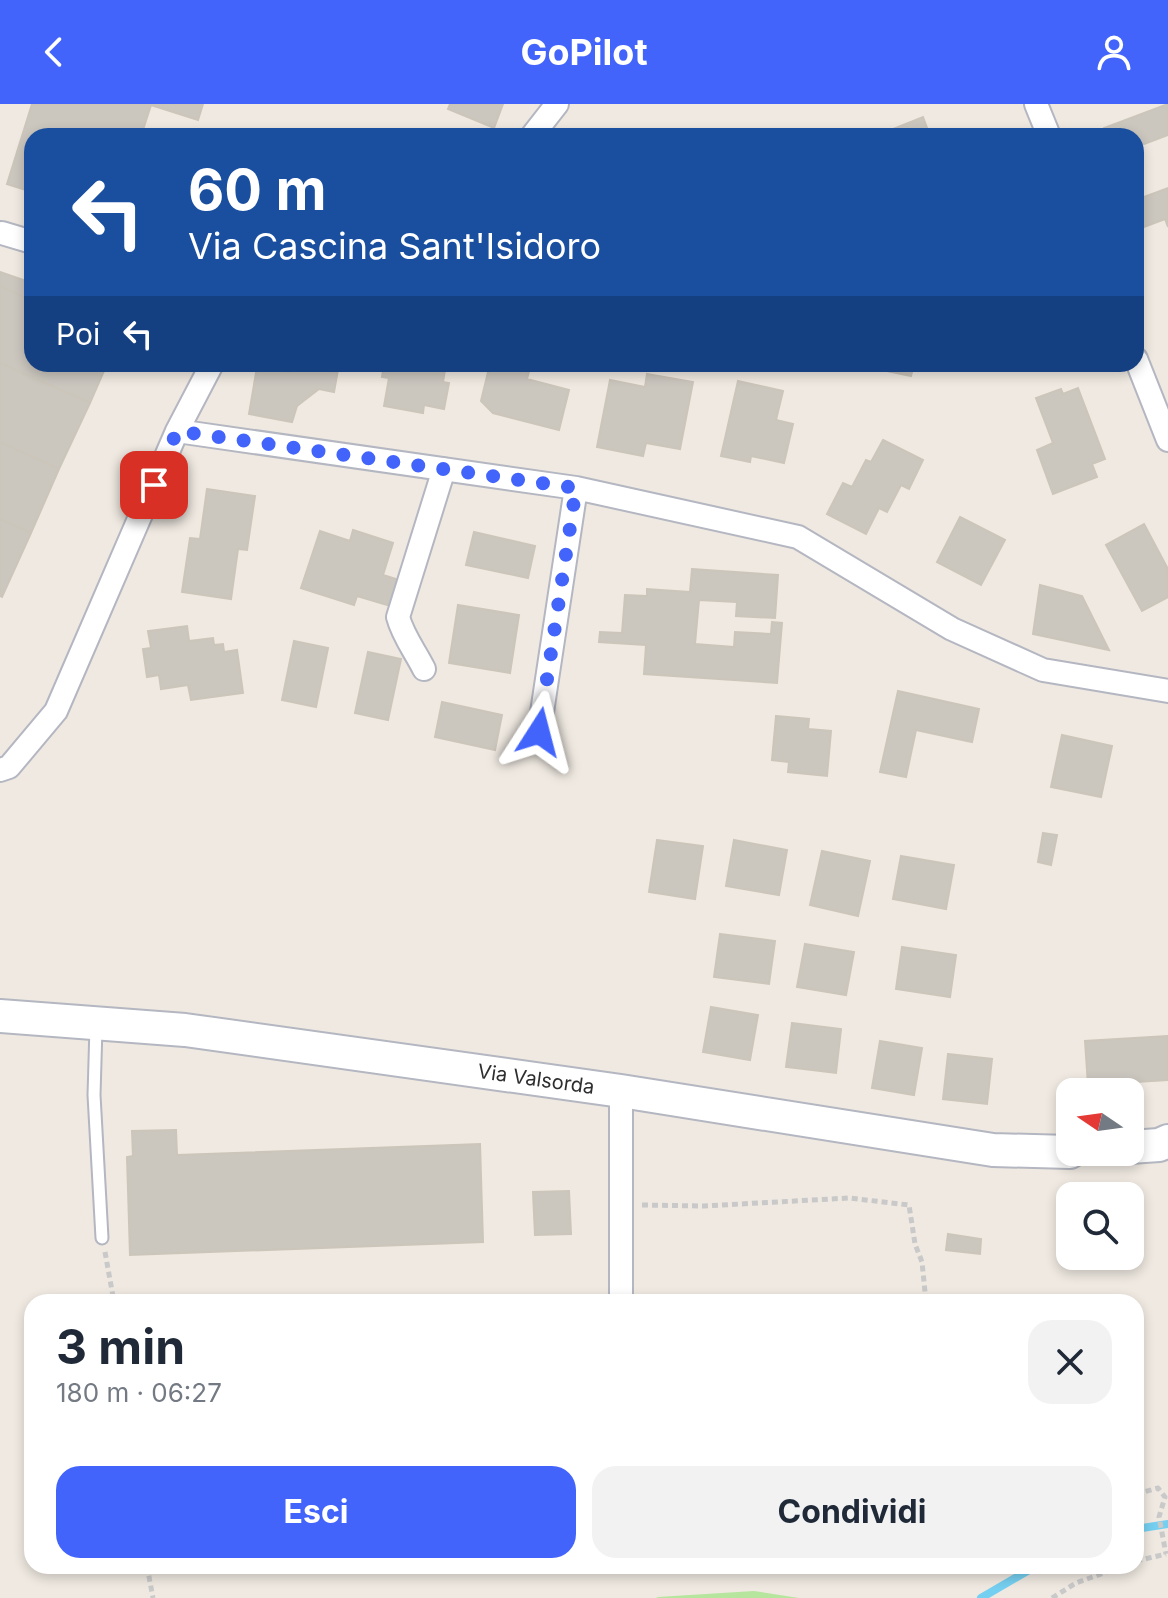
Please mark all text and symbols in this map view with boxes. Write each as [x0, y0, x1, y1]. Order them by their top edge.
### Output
icon: back [32, 30, 76, 74]
text: GoPilot [520, 30, 648, 74]
icon: person [1092, 30, 1136, 74]
text: 60 m [188, 156, 327, 224]
icon: left [56, 160, 160, 264]
text: Via Cascina Sant'Isidoro [188, 224, 601, 268]
icon: left [116, 312, 160, 356]
text: Poi [56, 316, 100, 352]
pin [120, 451, 188, 519]
icon: arrive [132, 463, 176, 507]
position arrow [497, 690, 581, 774]
street label: Via Valsorda [476, 1059, 596, 1099]
north arrow [1056, 1078, 1144, 1166]
map controls [1056, 1078, 1144, 1270]
button: search [1056, 1182, 1144, 1270]
text: 3 min [56, 1317, 185, 1376]
button: close [1028, 1320, 1112, 1404]
text: 180 m · 06:27 [56, 1377, 222, 1408]
button: Esci [56, 1466, 576, 1558]
button: Condividi [592, 1466, 1112, 1558]

